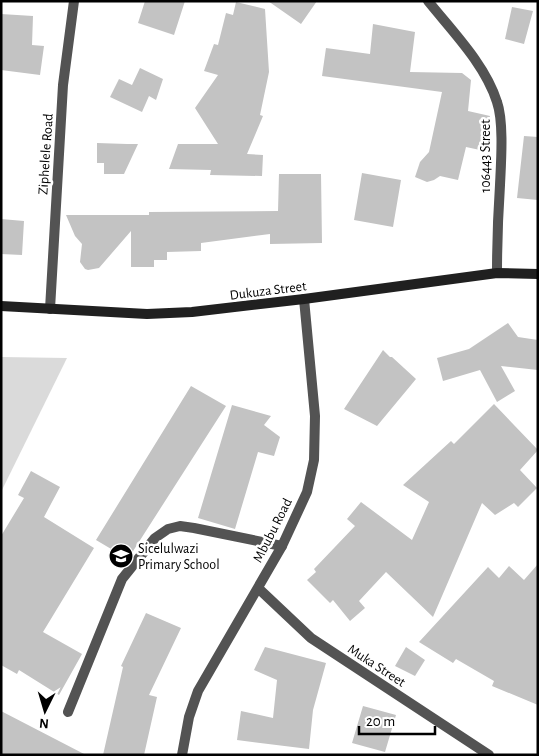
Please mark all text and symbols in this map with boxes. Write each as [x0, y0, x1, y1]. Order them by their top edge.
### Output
street label: Ziphelele Road [36, 113, 56, 195]
street label: 106443 Street [479, 119, 493, 193]
street label: Dukuza Street [229, 279, 308, 303]
street label: Mbubu Road [251, 496, 295, 565]
place label: Sicelulwazi Primary School [138, 542, 220, 572]
school or university icon: Sicelulwazi Primary School [108, 543, 134, 569]
street label: Muka Street [345, 642, 408, 690]
north arrow [20, 686, 70, 736]
scale bar [359, 704, 435, 736]
text: 20 m [366, 714, 395, 729]
text: N [38, 716, 49, 730]

